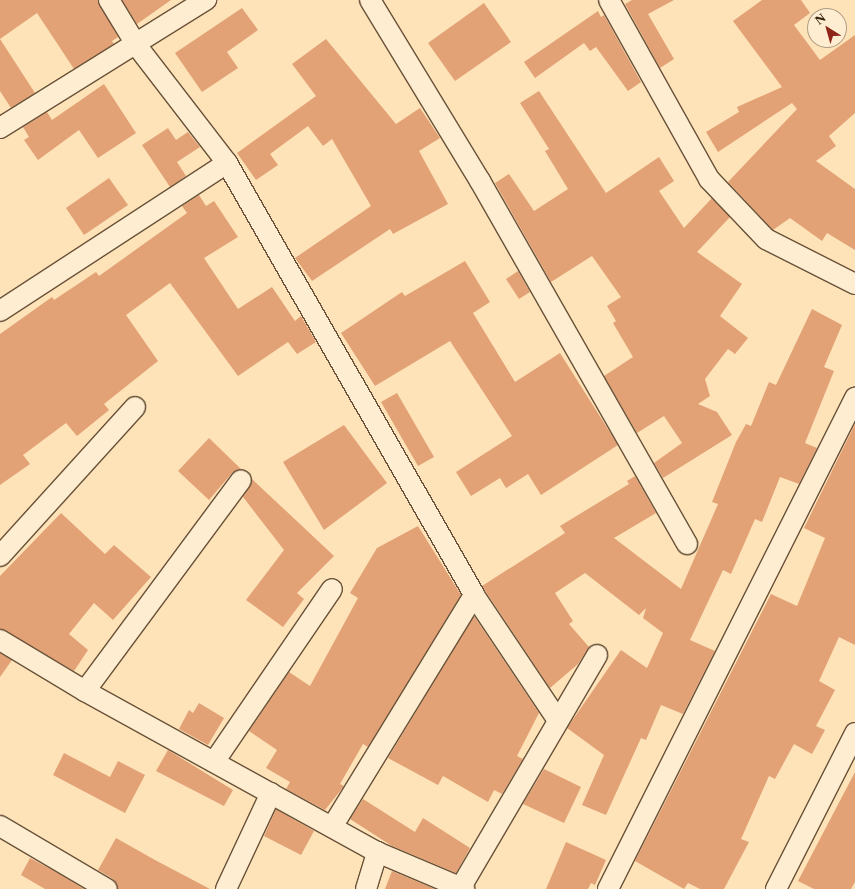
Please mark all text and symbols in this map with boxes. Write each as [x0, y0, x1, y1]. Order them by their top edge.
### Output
north arrow [807, 8, 847, 48]
text: N [812, 11, 828, 28]

